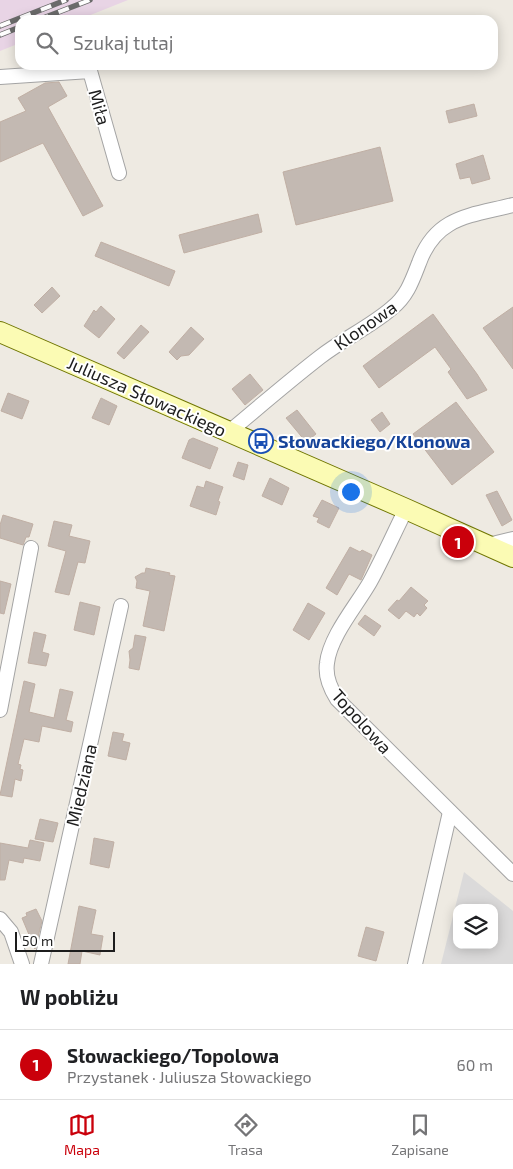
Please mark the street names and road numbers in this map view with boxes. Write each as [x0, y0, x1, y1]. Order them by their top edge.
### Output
street label: Miła [84, 87, 116, 127]
street label: Klonowa [329, 295, 401, 355]
street label: Juliusza Słowackiego [64, 351, 230, 441]
street label: Topolowa [327, 684, 397, 758]
street label: Miedziana [61, 742, 101, 828]

